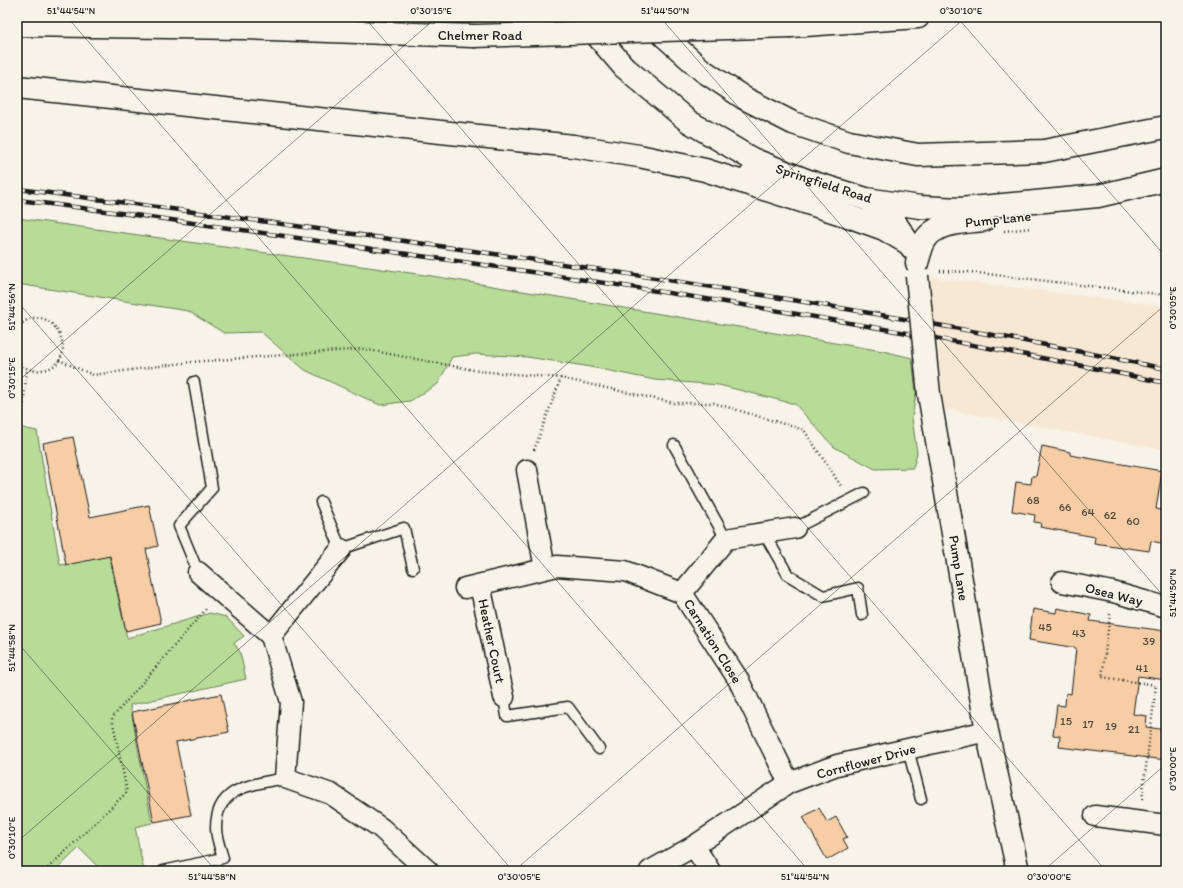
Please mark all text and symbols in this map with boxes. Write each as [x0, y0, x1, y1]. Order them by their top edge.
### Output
text: 51°44'54"N [47, 4, 95, 17]
text: 0°30'15"E [410, 4, 452, 17]
text: 51°44'50"N [641, 4, 690, 17]
text: 0°30'10"E [940, 4, 983, 17]
street label: Chelmer Road [438, 27, 523, 44]
street label: Springfield Road [774, 160, 874, 207]
street label: Pump Lane [964, 208, 1032, 231]
text: 51°44'56"N [5, 283, 18, 331]
text: 0°30'05"E [1166, 286, 1179, 330]
text: 0°30'15"E [5, 357, 18, 399]
house number: 68 [1027, 493, 1040, 507]
house number: 66 [1059, 500, 1071, 514]
house number: 64 [1081, 505, 1095, 519]
house number: 62 [1104, 508, 1117, 522]
house number: 60 [1126, 514, 1140, 528]
street label: Pump Lane [945, 534, 972, 602]
text: 51°44'50"N [1166, 568, 1179, 617]
street label: Osea Way [1083, 579, 1145, 610]
street label: Carnation Close [680, 596, 745, 687]
street label: Heather Court [474, 597, 509, 685]
house number: 45 [1038, 620, 1052, 634]
text: 51°44'58"N [5, 624, 18, 672]
house number: 43 [1072, 626, 1086, 640]
house number: 39 [1143, 634, 1155, 648]
house number: 41 [1136, 661, 1149, 675]
house number: 15 [1060, 714, 1072, 728]
house number: 17 [1082, 717, 1094, 731]
house number: 19 [1105, 719, 1117, 733]
house number: 21 [1128, 722, 1140, 736]
street label: Cornflower Drive [815, 740, 918, 783]
text: 0°30'00"E [1166, 746, 1179, 791]
text: 0°30'10"E [5, 816, 18, 859]
text: 51°44'58"N [188, 870, 236, 883]
text: 0°30'05"E [497, 870, 541, 883]
text: 51°44'54"N [781, 870, 829, 883]
text: 0°30'00"E [1027, 870, 1072, 883]

